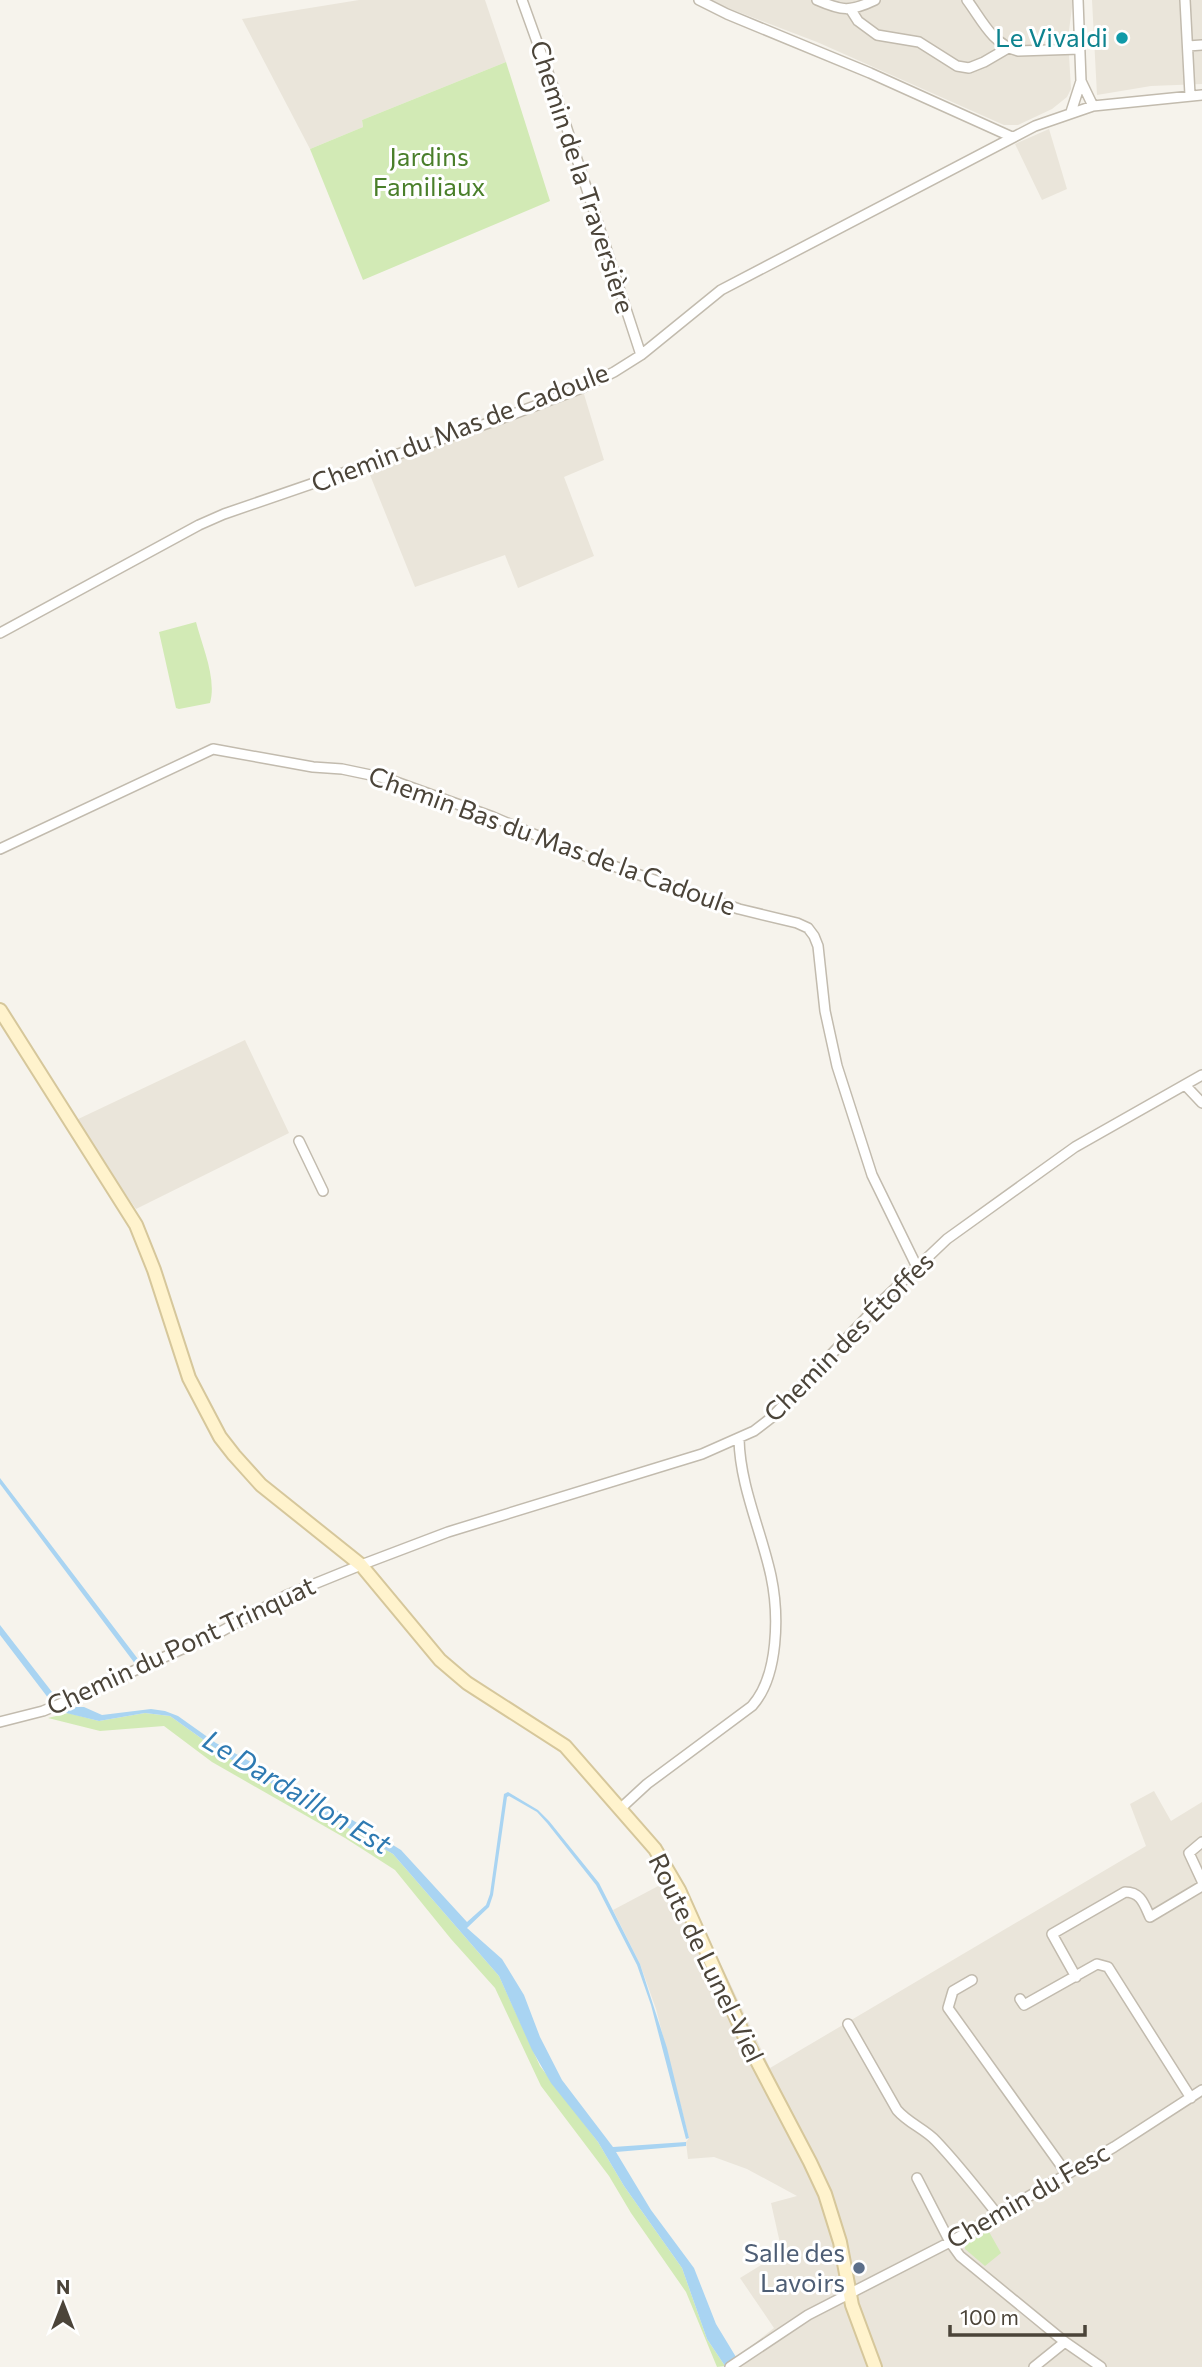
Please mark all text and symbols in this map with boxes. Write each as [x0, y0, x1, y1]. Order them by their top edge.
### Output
place label: Le Vivaldi [995, 21, 1108, 52]
marker: Le Vivaldi [1114, 30, 1130, 46]
street label: Chemin de la Traversière [525, 36, 642, 317]
park label: Jardins Familiaux [373, 140, 485, 201]
street label: Chemin du Mas de Cadoule [307, 356, 612, 498]
street label: Chemin Bas du Mas de la Cadoule [365, 759, 740, 921]
street label: Chemin des Étoffes [757, 1245, 939, 1427]
street label: Chemin du Pont Trinquat [41, 1569, 319, 1721]
water label: Le Dardaillon Est [197, 1722, 398, 1861]
street label: Route de Lunel-Viel [643, 1848, 771, 2067]
street label: Chemin du Fesc [940, 2136, 1114, 2254]
place label: Salle des Lavoirs [744, 2236, 845, 2297]
marker: Salle des Lavoirs [851, 2260, 867, 2276]
north arrow [28, 2269, 98, 2339]
text: N [56, 2275, 70, 2298]
scale bar [950, 2294, 1085, 2338]
text: 100 m [960, 2304, 1019, 2329]

